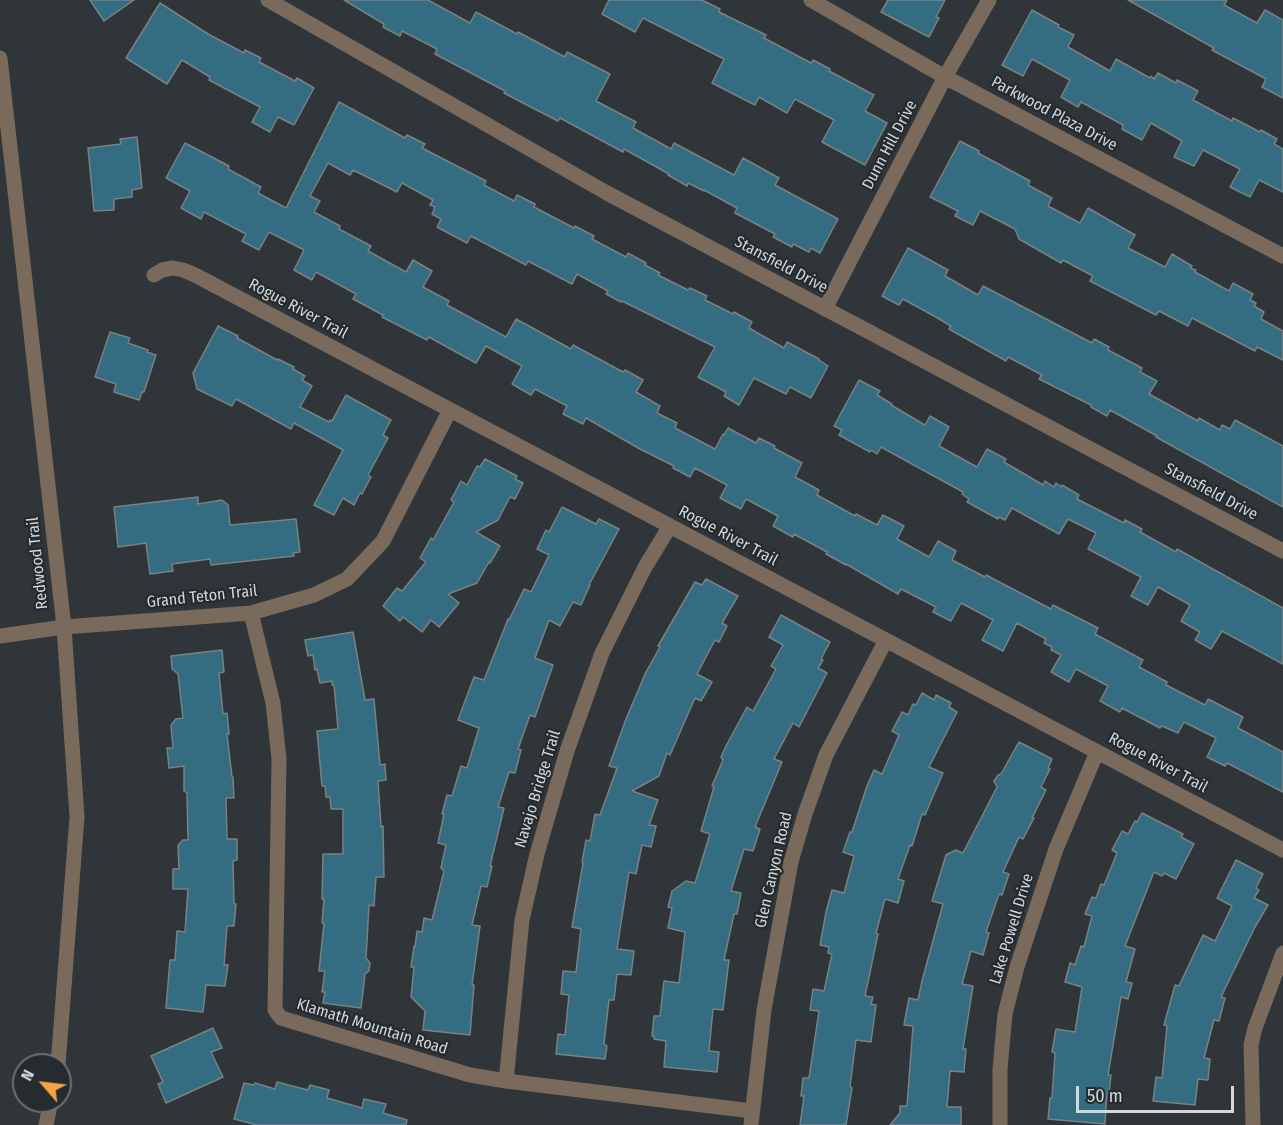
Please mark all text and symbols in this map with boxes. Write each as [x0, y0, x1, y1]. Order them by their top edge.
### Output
street label: Parkwood Plaza Drive [988, 73, 1120, 155]
street label: Dunn Hill Drive [858, 97, 922, 193]
street label: Stansfield Drive [731, 232, 831, 298]
street label: Rogue River Trail [245, 275, 351, 343]
street label: Stansfield Drive [1161, 459, 1261, 525]
street label: Rogue River Trail [675, 502, 781, 570]
street label: Redwood Trail [24, 516, 52, 610]
street label: Grand Teton Trail [146, 582, 258, 612]
street label: Navajo Bridge Trail [511, 728, 565, 850]
street label: Rogue River Trail [1105, 729, 1211, 797]
street label: Glen Canyon Road [751, 810, 797, 930]
street label: Lake Powell Drive [986, 871, 1038, 987]
street label: Klamath Mountain Road [294, 995, 450, 1059]
north arrow [12, 1053, 72, 1113]
text: N [17, 1067, 38, 1084]
scale bar [1079, 1074, 1236, 1112]
text: 50 m [1087, 1085, 1123, 1107]

